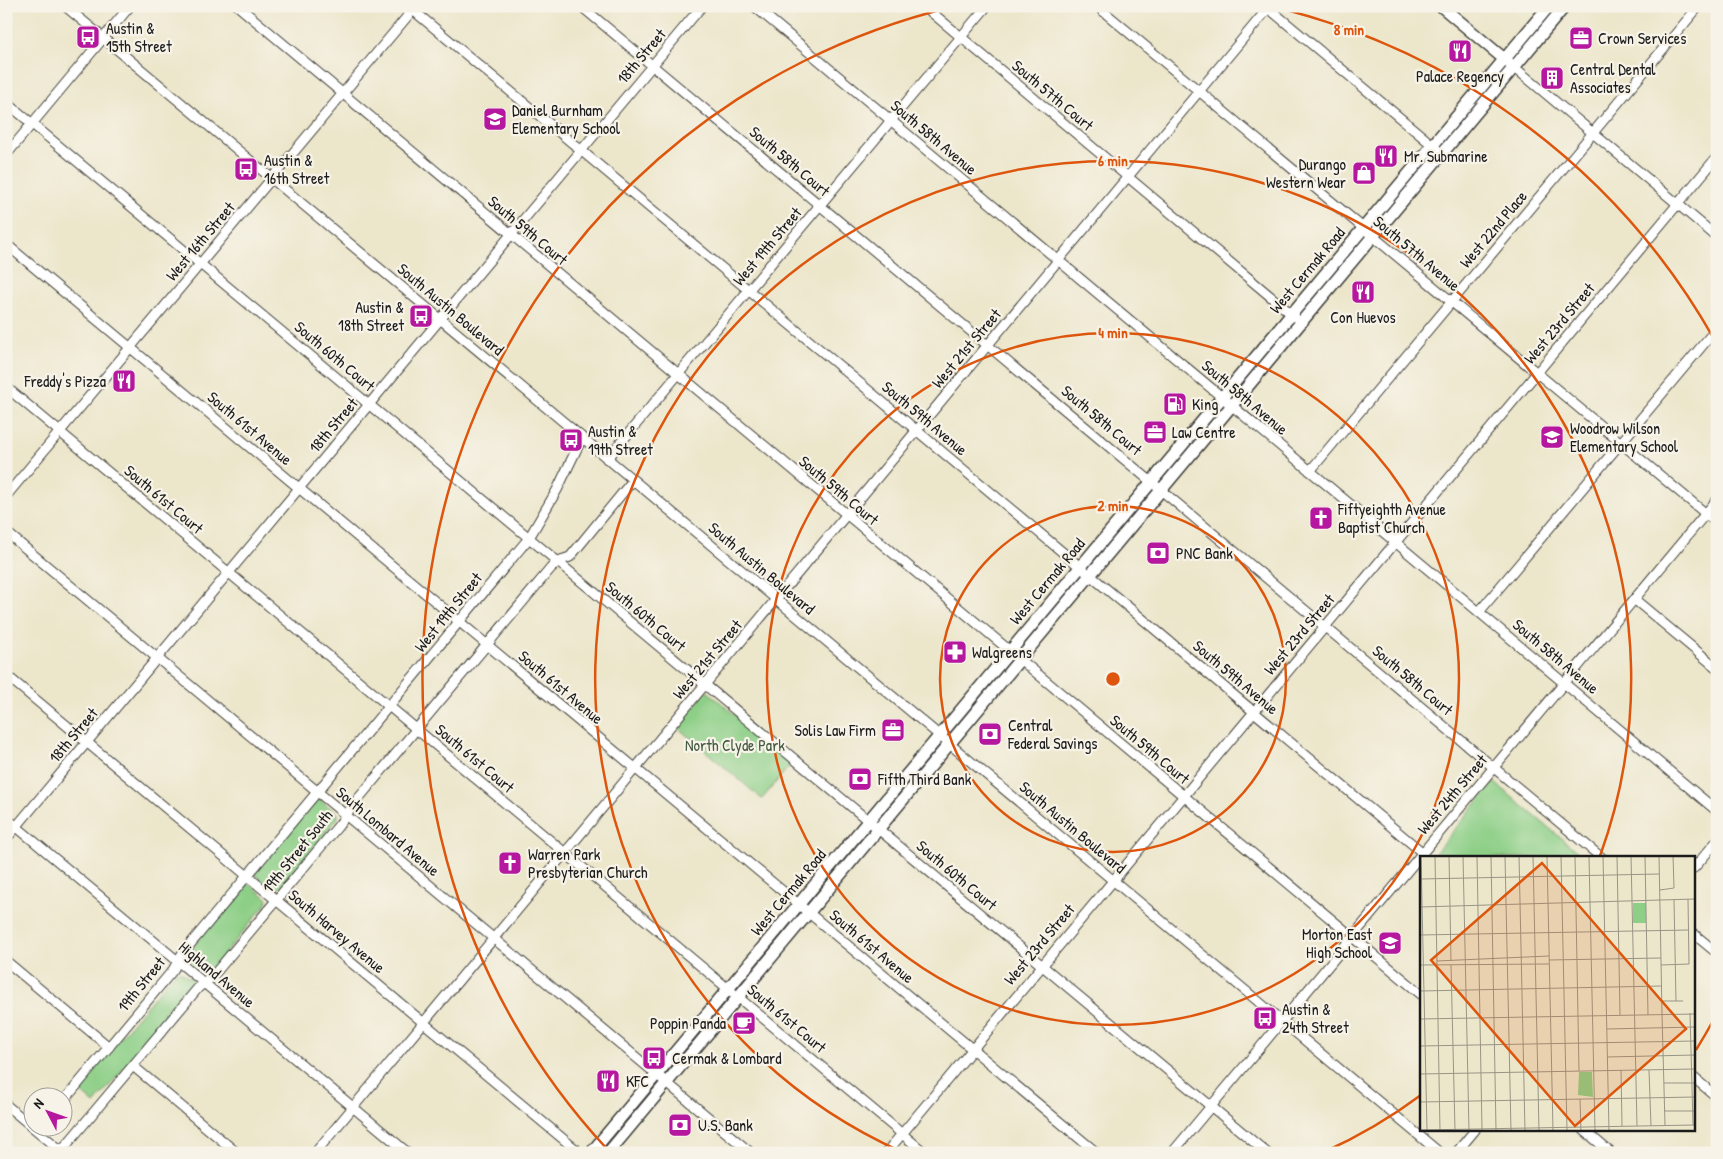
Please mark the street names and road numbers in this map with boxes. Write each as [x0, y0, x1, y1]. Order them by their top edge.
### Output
street label: 18th Street [611, 23, 671, 88]
street label: South 57th Court [1008, 54, 1099, 136]
street label: South 58th Avenue [886, 94, 982, 180]
street label: South 58th Court [745, 121, 835, 202]
street label: West 22nd Place [1454, 185, 1532, 272]
street label: South 59th Court [483, 190, 573, 270]
street label: West 16th Street [160, 196, 240, 285]
street label: West 19th Street [728, 202, 807, 290]
street label: South 57th Avenue [1369, 210, 1466, 296]
street label: West Cermak Road [1264, 222, 1350, 318]
street label: South Austin Boulevard [393, 258, 509, 360]
street label: West 23rd Street [1519, 277, 1600, 368]
street label: West 21st Street [926, 303, 1006, 392]
street label: South 60th Court [290, 316, 380, 397]
street label: South 58th Avenue [1197, 354, 1293, 440]
street label: South 59th Avenue [878, 376, 973, 461]
street label: South 58th Court [1057, 380, 1147, 461]
street label: South 61st Avenue [203, 386, 297, 470]
street label: 18th Street [303, 392, 363, 457]
street label: South 59th Court [794, 450, 884, 530]
street label: South 61st Court [120, 459, 209, 539]
street label: South Austin Boulevard [704, 517, 820, 619]
street label: West Cermak Road [1004, 533, 1090, 629]
street label: West 19th Street [409, 567, 487, 656]
street label: South 60th Court [601, 576, 691, 657]
street label: West 23rd Street [1259, 588, 1340, 679]
street label: South 58th Avenue [1508, 613, 1604, 699]
street label: West 21st Street [667, 614, 747, 703]
street label: South 59th Avenue [1189, 635, 1284, 720]
street label: South 58th Court [1368, 640, 1458, 721]
street label: South 61st Avenue [514, 645, 608, 729]
street label: 18th Street [43, 702, 103, 767]
street label: South 59th Court [1105, 709, 1195, 789]
street label: South 61st Court [431, 718, 520, 798]
street label: West 24th Street [1412, 749, 1492, 839]
street label: South Austin Boulevard [1015, 776, 1131, 878]
street label: South Lombard Avenue [332, 781, 445, 881]
street label: 19th Street South [257, 805, 337, 897]
street label: South 60th Court [912, 835, 1002, 916]
street label: West Cermak Road [745, 844, 831, 940]
street label: South Harvey Avenue [284, 884, 390, 978]
street label: West 23rd Street [999, 898, 1080, 989]
street label: South 61st Avenue [825, 904, 919, 988]
street label: Highland Avenue [174, 936, 260, 1013]
street label: 19th Street [112, 952, 170, 1016]
street label: South 61st Court [743, 978, 832, 1058]

